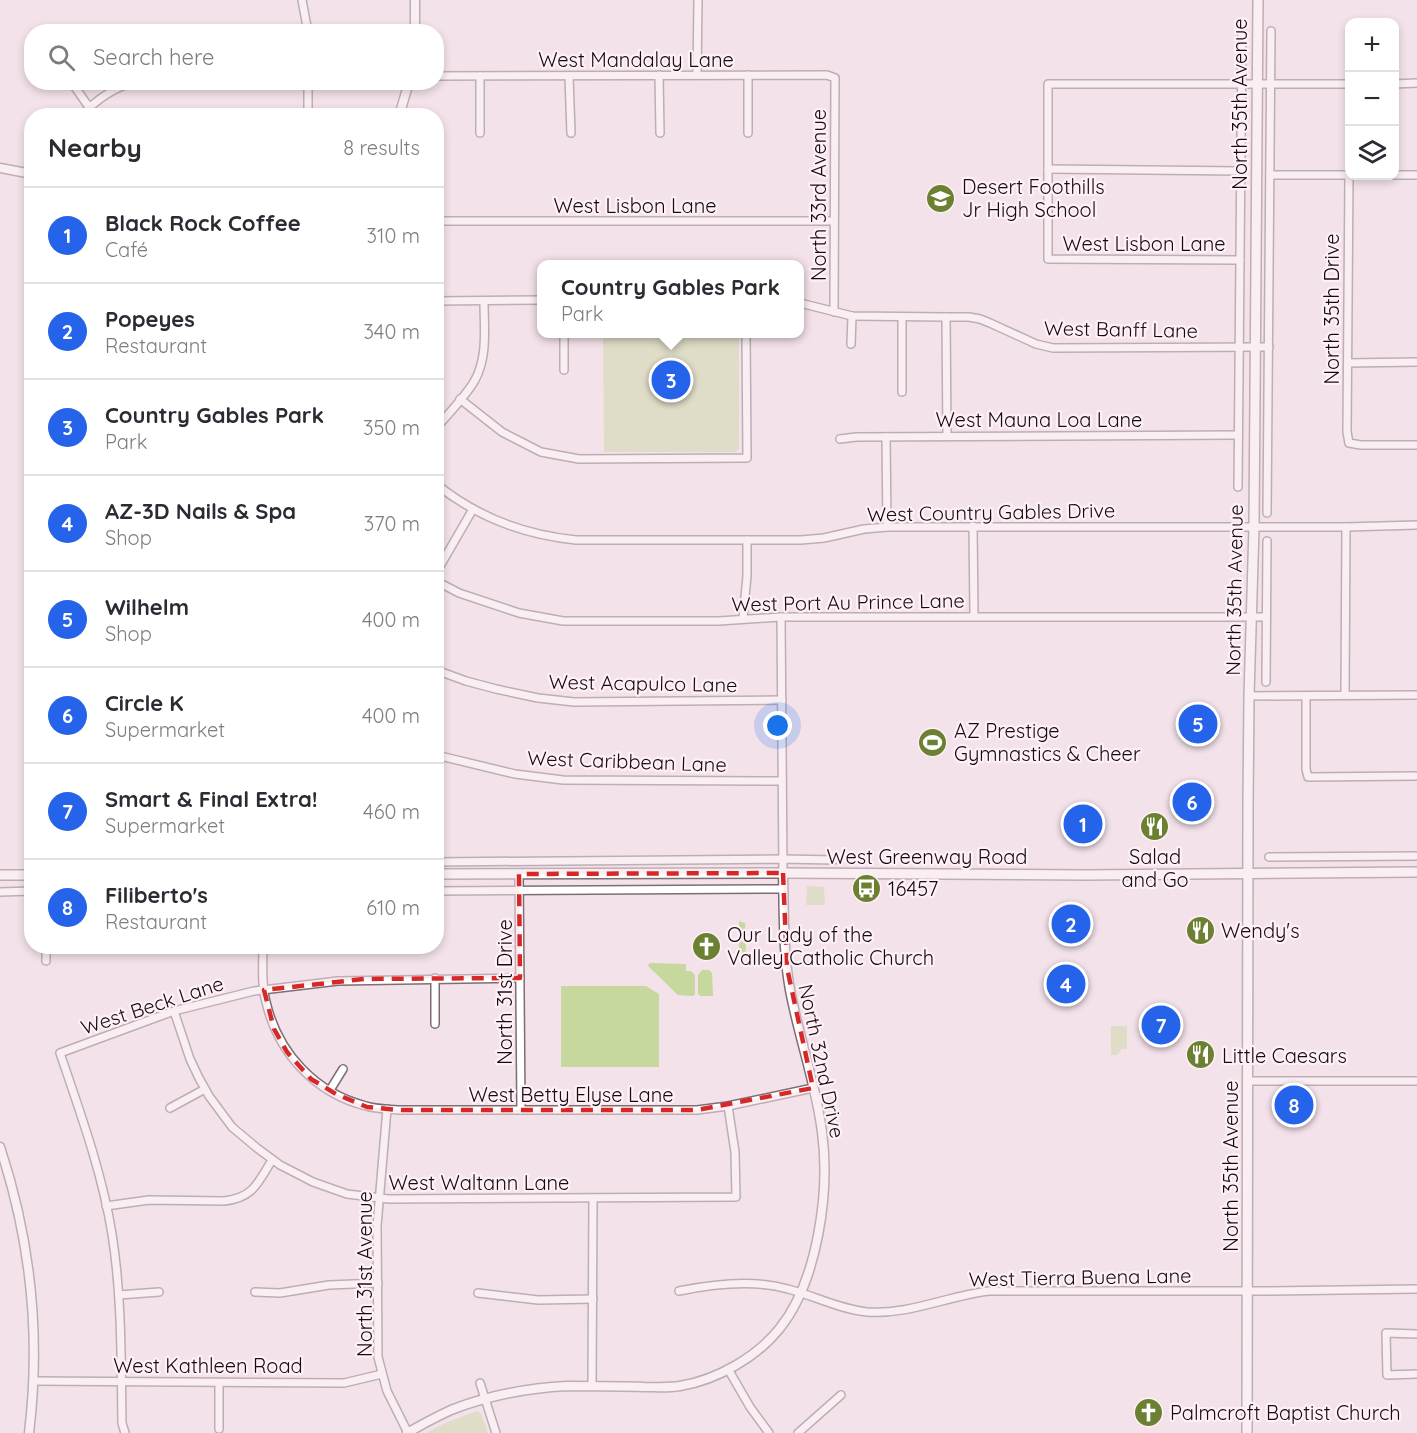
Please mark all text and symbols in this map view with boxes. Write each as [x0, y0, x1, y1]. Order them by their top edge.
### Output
street label: North 35th Avenue [1227, 18, 1252, 190]
map controls [1345, 18, 1399, 180]
button: + [1345, 18, 1399, 72]
search box [24, 24, 444, 90]
icon: search [45, 41, 78, 74]
text: Search here [93, 43, 214, 71]
street label: West Mandalay Lane [538, 47, 734, 72]
button: − [1345, 72, 1399, 126]
street label: North 33rd Avenue [806, 109, 831, 281]
button: layers [1345, 126, 1399, 180]
text: Nearby [48, 131, 142, 164]
text: 8 results [343, 135, 420, 160]
place label: Desert Foothills Jr High School [962, 174, 1105, 222]
school or university icon: Desert Foothills Jr High School [925, 182, 957, 214]
street label: West Lisbon Lane [553, 193, 717, 218]
text: Black Rock Coffee [105, 209, 301, 237]
text: 1 [64, 223, 71, 248]
text: 310 m [367, 223, 420, 248]
street label: West Lisbon Lane [1062, 231, 1226, 256]
street label: North 35th Drive [1319, 233, 1344, 385]
text: Café [105, 237, 148, 262]
popup [537, 260, 804, 338]
text: Country Gables Park [561, 273, 780, 301]
text: Park [561, 301, 603, 326]
text: Popeyes [105, 305, 195, 333]
street label: West Banff Lane [1044, 315, 1198, 343]
text: 2 [62, 319, 73, 344]
text: 340 m [363, 319, 420, 344]
text: Restaurant [105, 333, 207, 358]
pin: 3 [652, 358, 690, 403]
text: Country Gables Park [105, 401, 324, 429]
street label: West Mauna Loa Lane [936, 407, 1142, 432]
text: 3 [62, 415, 73, 440]
text: 350 m [363, 415, 420, 440]
text: Park [105, 429, 147, 454]
text: AZ-3D Nails & Spa [105, 497, 296, 525]
street label: West Country Gables Drive [867, 497, 1115, 527]
street label: North 35th Avenue [1220, 504, 1248, 676]
text: 4 [62, 511, 73, 536]
text: 370 m [364, 511, 420, 536]
text: Shop [105, 525, 152, 550]
street label: West Port Au Prince Lane [731, 587, 965, 617]
text: Wilhelm [105, 593, 189, 621]
text: 5 [62, 607, 73, 632]
text: 400 m [362, 607, 420, 632]
text: Shop [105, 621, 152, 646]
street label: West Acapulco Lane [548, 669, 738, 697]
text: Circle K [105, 689, 184, 717]
pin: 5 [1178, 702, 1218, 746]
text: 6 [62, 703, 73, 728]
text: 400 m [362, 703, 420, 728]
your location [763, 711, 792, 740]
text: Supermarket [105, 717, 225, 742]
place label: AZ Prestige Gymnastics & Cheer [954, 718, 1141, 766]
sports icon: AZ Prestige Gymnastics & Cheer [917, 726, 949, 758]
street label: West Caribbean Lane [527, 745, 727, 777]
pin: 6 [1172, 780, 1212, 824]
text: Smart & Final Extra! [105, 785, 318, 813]
text: 7 [62, 799, 73, 824]
text: 460 m [363, 799, 420, 824]
pin: 1 [1064, 802, 1102, 846]
restaurant icon: Salad and Go [1139, 810, 1171, 842]
text: Supermarket [105, 813, 225, 838]
street label: West Greenway Road [827, 844, 1027, 869]
place label: Salad and Go [1121, 844, 1189, 892]
bus stop icon: 16457 [851, 872, 883, 904]
place label: 16457 [888, 876, 938, 901]
text: Filiberto's [105, 881, 208, 909]
text: 8 [62, 895, 73, 920]
text: 610 m [366, 895, 420, 920]
pin: 2 [1052, 902, 1090, 946]
text: Restaurant [105, 909, 207, 934]
restaurant icon: Wendy's [1184, 914, 1216, 946]
place label: Wendy's [1221, 918, 1300, 943]
street label: North 31st Drive [492, 919, 517, 1065]
place label: Our Lady of the Valley Catholic Church [727, 922, 934, 970]
church icon: Our Lady of the Valley Catholic Church [690, 930, 722, 962]
pin: 4 [1046, 962, 1086, 1006]
street label: West Beck Lane [78, 970, 226, 1040]
street label: North 32nd Drive [793, 982, 851, 1140]
pin: 7 [1142, 1002, 1180, 1048]
restaurant icon: Little Caesars [1185, 1039, 1217, 1071]
place label: Little Caesars [1222, 1043, 1347, 1068]
street label: North 35th Avenue [1218, 1080, 1243, 1252]
street label: West Betty Elyse Lane [468, 1082, 674, 1107]
pin: 8 [1274, 1082, 1314, 1128]
street label: West Waltann Lane [389, 1170, 569, 1195]
street label: North 31st Avenue [352, 1191, 377, 1357]
street label: West Tierra Buena Lane [968, 1263, 1192, 1291]
street label: West Kathleen Road [113, 1353, 303, 1378]
church icon: Palmcroft Baptist Church [1133, 1396, 1165, 1428]
place label: Palmcroft Baptist Church [1170, 1400, 1401, 1425]

